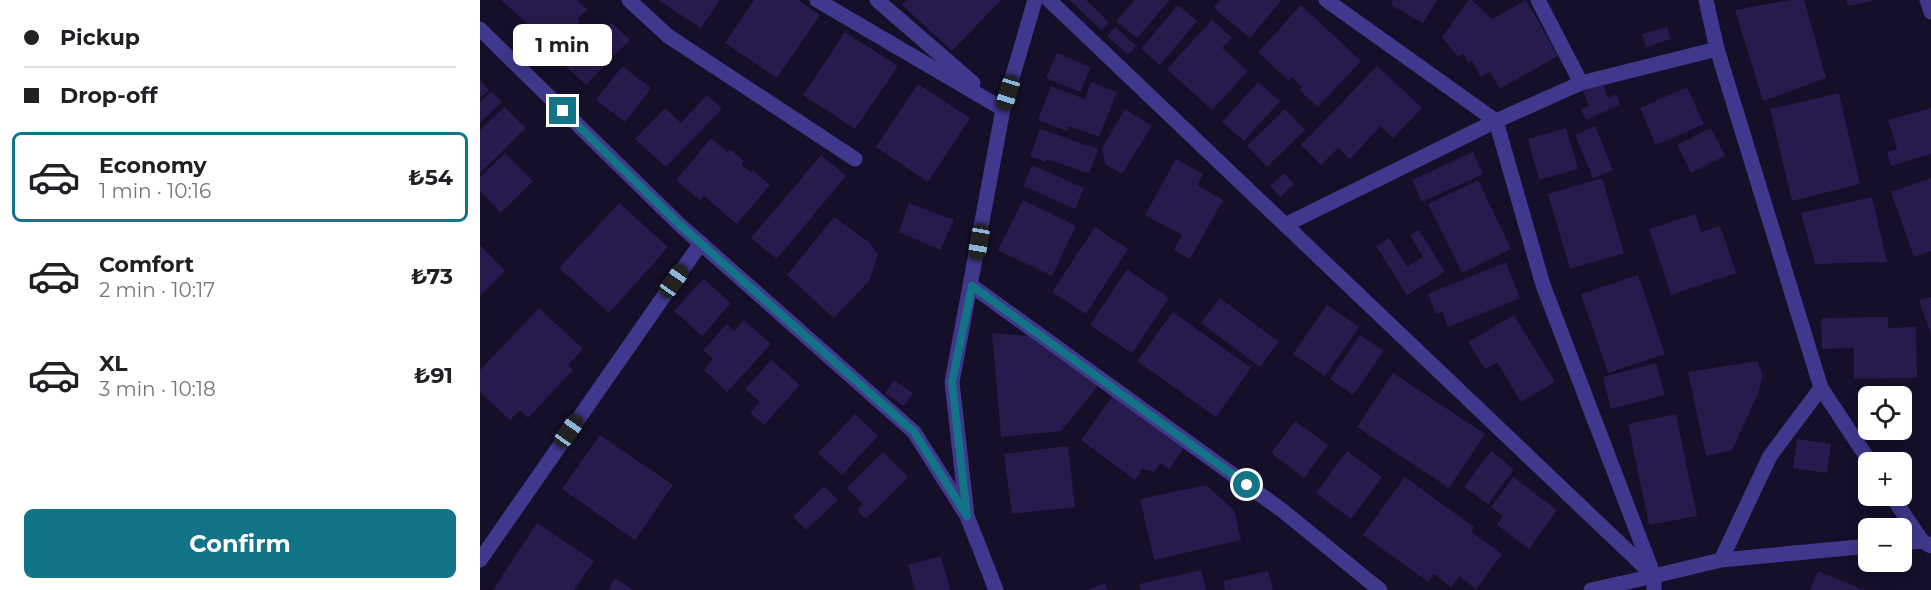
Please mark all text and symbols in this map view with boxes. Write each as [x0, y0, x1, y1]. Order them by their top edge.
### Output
text: Pickup [60, 24, 140, 51]
callout: 1 min [514, 24, 612, 66]
text: 1 min [535, 33, 590, 57]
car [994, 73, 1022, 113]
text: Drop-off [60, 82, 158, 109]
route end [549, 97, 576, 124]
icon: car [27, 150, 81, 204]
text: Economy [99, 152, 207, 179]
text: ₺54 [408, 164, 453, 191]
text: 1 min · 10:16 [99, 179, 211, 203]
car [967, 223, 991, 261]
icon: car [27, 249, 81, 303]
text: Comfort [99, 251, 194, 278]
car [656, 261, 692, 301]
text: ₺73 [411, 263, 453, 290]
text: 2 min · 10:17 [99, 278, 215, 302]
icon: car [27, 348, 81, 402]
text: XL [99, 350, 128, 377]
text: ₺91 [414, 362, 453, 389]
text: 3 min · 10:18 [99, 377, 216, 401]
map controls [1858, 386, 1912, 572]
button: locate [1858, 386, 1912, 440]
car [551, 411, 587, 451]
button: + [1858, 452, 1912, 506]
route start [1233, 471, 1260, 498]
button: Confirm [24, 509, 456, 578]
button: − [1858, 518, 1912, 572]

